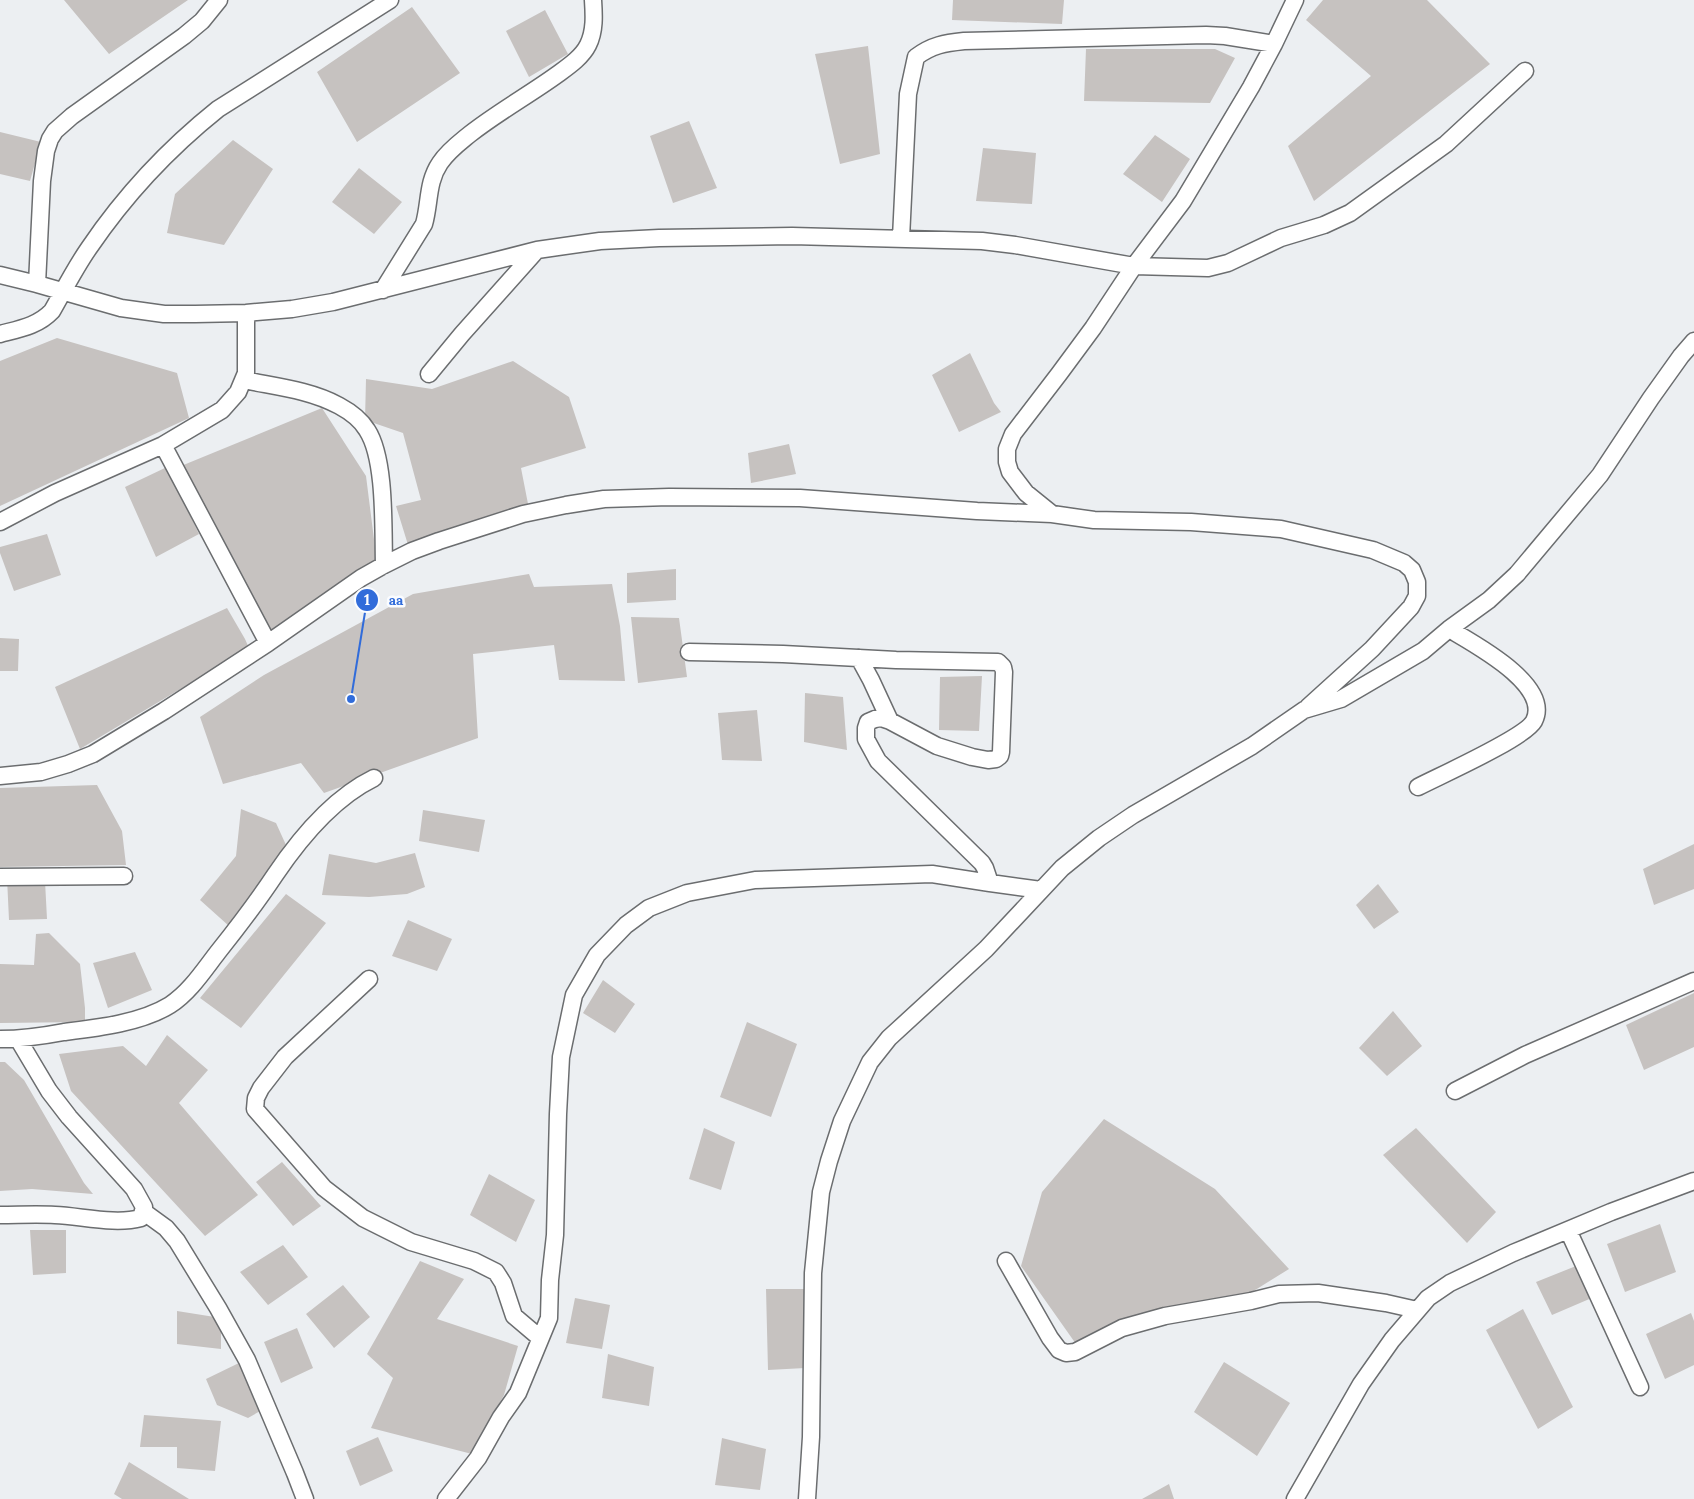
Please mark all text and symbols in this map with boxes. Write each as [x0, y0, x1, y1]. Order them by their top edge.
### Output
callout: aa [354, 585, 414, 614]
text: 1 [364, 590, 370, 609]
text: aa [389, 591, 404, 609]

